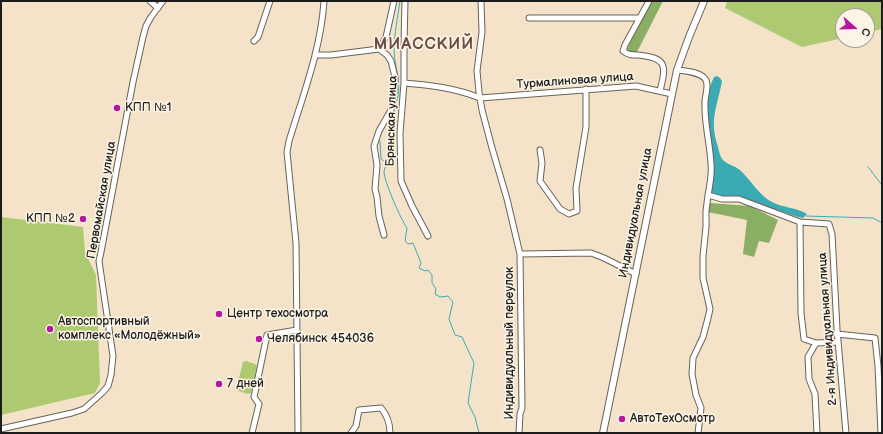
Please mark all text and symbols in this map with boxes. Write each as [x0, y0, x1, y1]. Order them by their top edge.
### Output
north arrow [835, 8, 875, 48]
text: С [858, 26, 873, 38]
district label: МИАССКИЙ [374, 35, 474, 55]
street label: Турмалиновая улица [516, 70, 634, 92]
street label: Брянская улица [383, 75, 401, 167]
place label: КПП №1 [125, 101, 171, 115]
marker: КПП №1 [112, 103, 122, 113]
street label: Первомайская улица [85, 140, 119, 260]
street label: Индивидуальная улица [616, 147, 656, 279]
place label: КПП №2 [26, 212, 75, 226]
marker: КПП №2 [78, 214, 88, 224]
street label: 2-я Индивидуальная улица [815, 252, 841, 406]
street label: Индивидуальный переулок [503, 267, 517, 419]
place label: Центр техосмотра [227, 307, 328, 321]
marker: Центр техосмотра [214, 309, 224, 319]
place label: Автоспортивный комплекс «Молодёжный» [58, 315, 201, 343]
marker: Автоспортивный комплекс «Молодёжный» [45, 324, 55, 334]
place label: Челябинск 454036 [267, 332, 374, 346]
marker: Челябинск 454036 [254, 334, 264, 344]
place label: 7 дней [227, 377, 264, 391]
marker: 7 дней [214, 379, 224, 389]
place label: АвтоТехОсмотр [630, 412, 715, 426]
marker: АвтоТехОсмотр [617, 414, 627, 424]

